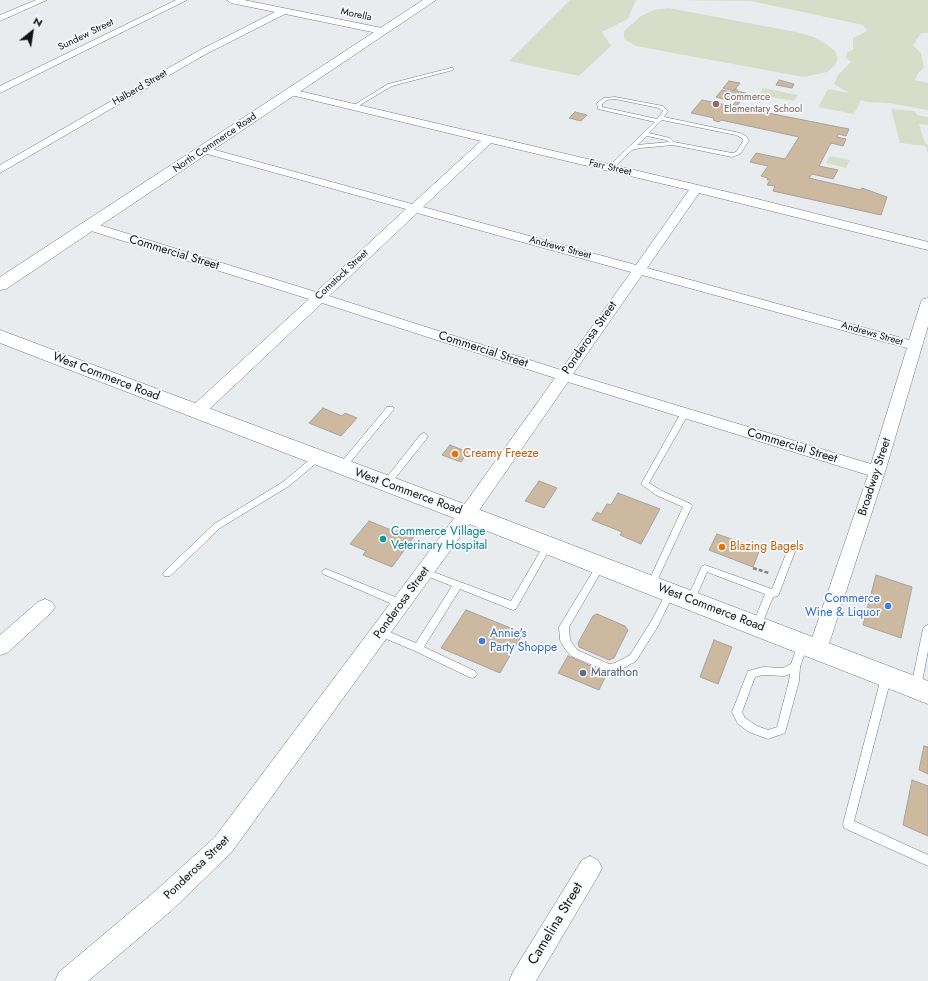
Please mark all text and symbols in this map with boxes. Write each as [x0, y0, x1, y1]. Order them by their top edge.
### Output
street label: Morella [339, 6, 373, 24]
north arrow [12, 12, 52, 52]
text: N [30, 12, 46, 31]
street label: Sundew Street [56, 16, 116, 54]
street label: Halberd Street [111, 68, 169, 108]
place label: Commerce Elementary School [724, 92, 802, 116]
marker: Commerce Elementary School [711, 99, 721, 109]
street label: North Commerce Road [171, 111, 259, 175]
street label: Farr Street [588, 157, 632, 179]
street label: Commercial Street [127, 232, 221, 274]
street label: Andrews Street [528, 234, 592, 262]
street label: Comstock Street [313, 247, 371, 303]
street label: Ponderosa Street [560, 299, 620, 377]
street label: Andrews Street [840, 319, 904, 349]
street label: Commercial Street [436, 329, 530, 371]
street label: West Commerce Road [50, 350, 162, 404]
street label: Commercial Street [745, 425, 839, 467]
street label: Broadway Street [856, 436, 894, 518]
place label: Creamy Freeze [463, 447, 539, 461]
marker: Creamy Freeze [450, 449, 460, 459]
street label: West Commerce Road [352, 466, 464, 518]
place label: Commerce Village Veterinary Hospital [391, 525, 487, 553]
marker: Commerce Village Veterinary Hospital [378, 534, 388, 544]
place label: Blazing Bagels [730, 540, 804, 554]
marker: Blazing Bagels [717, 542, 727, 552]
street label: Ponderosa Street [371, 564, 433, 642]
street label: West Commerce Road [655, 581, 767, 635]
place label: Commerce Wine & Liquor [805, 592, 880, 620]
marker: Commerce Wine & Liquor [883, 601, 893, 611]
place label: Annie's Party Shoppe [490, 627, 557, 655]
marker: Annie's Party Shoppe [477, 636, 487, 646]
place label: Marathon [591, 666, 638, 680]
marker: Marathon [578, 668, 588, 678]
street label: Ponderosa Street [161, 833, 233, 903]
street label: Camelina Street [525, 880, 587, 968]

